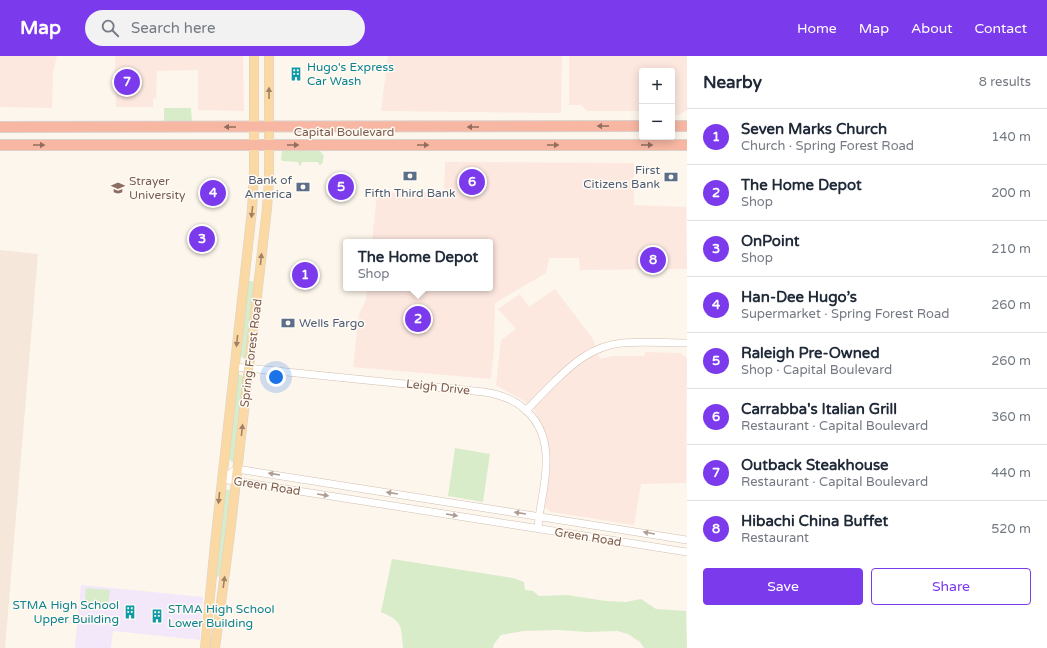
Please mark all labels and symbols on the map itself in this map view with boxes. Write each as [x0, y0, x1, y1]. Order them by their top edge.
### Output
place label: Hugo's Express Car Wash [307, 60, 394, 88]
building icon: Hugo's Express Car Wash [288, 66, 304, 82]
pin: 7 [114, 67, 140, 97]
one-way arrow [266, 86, 272, 99]
one-way arrow [224, 123, 236, 130]
one-way arrow [596, 123, 609, 129]
one-way arrow [466, 124, 479, 130]
street label: Capital Boulevard [294, 125, 394, 139]
one-way arrow [33, 142, 46, 148]
one-way arrow [287, 142, 300, 148]
one-way arrow [417, 142, 430, 148]
one-way arrow [547, 142, 560, 148]
one-way arrow [641, 142, 654, 148]
place label: First Citizens Bank [583, 163, 660, 191]
pin: 6 [459, 167, 485, 197]
bank icon: Fifth Third Bank [402, 168, 418, 184]
bank icon: First Citizens Bank [663, 169, 679, 185]
pin: 5 [328, 172, 354, 202]
place label: Bank of America [245, 173, 292, 201]
place label: Strayer University [129, 174, 186, 202]
pin: 4 [200, 178, 226, 208]
bank icon: Bank of America [295, 179, 311, 195]
school or university icon: Strayer University [110, 180, 126, 196]
place label: Fifth Third Bank [364, 186, 456, 200]
one-way arrow [248, 206, 255, 218]
pin: 3 [189, 224, 215, 254]
pin: 8 [640, 245, 666, 275]
one-way arrow [258, 253, 264, 265]
pin: 1 [292, 260, 318, 290]
street label: Spring Forest Road [237, 298, 265, 408]
pin: 2 [405, 304, 431, 334]
bank icon: Wells Fargo [280, 315, 296, 331]
place label: Wells Fargo [299, 316, 365, 330]
one-way arrow [234, 335, 240, 347]
your location [266, 367, 286, 387]
street label: Leigh Drive [405, 377, 471, 397]
one-way arrow [239, 424, 245, 436]
one-way arrow [268, 471, 280, 477]
street label: Green Road [232, 474, 302, 498]
one-way arrow [386, 490, 398, 496]
one-way arrow [216, 492, 223, 504]
one-way arrow [317, 492, 329, 498]
one-way arrow [514, 510, 526, 516]
one-way arrow [446, 512, 458, 518]
street label: Green Road [553, 525, 623, 549]
one-way arrow [642, 530, 655, 536]
one-way arrow [221, 576, 227, 588]
place label: STMA High School Upper Building [12, 598, 119, 626]
place label: STMA High School Lower Building [168, 602, 275, 630]
building icon: STMA High School Upper Building [122, 604, 138, 620]
building icon: STMA High School Lower Building [149, 608, 165, 624]

